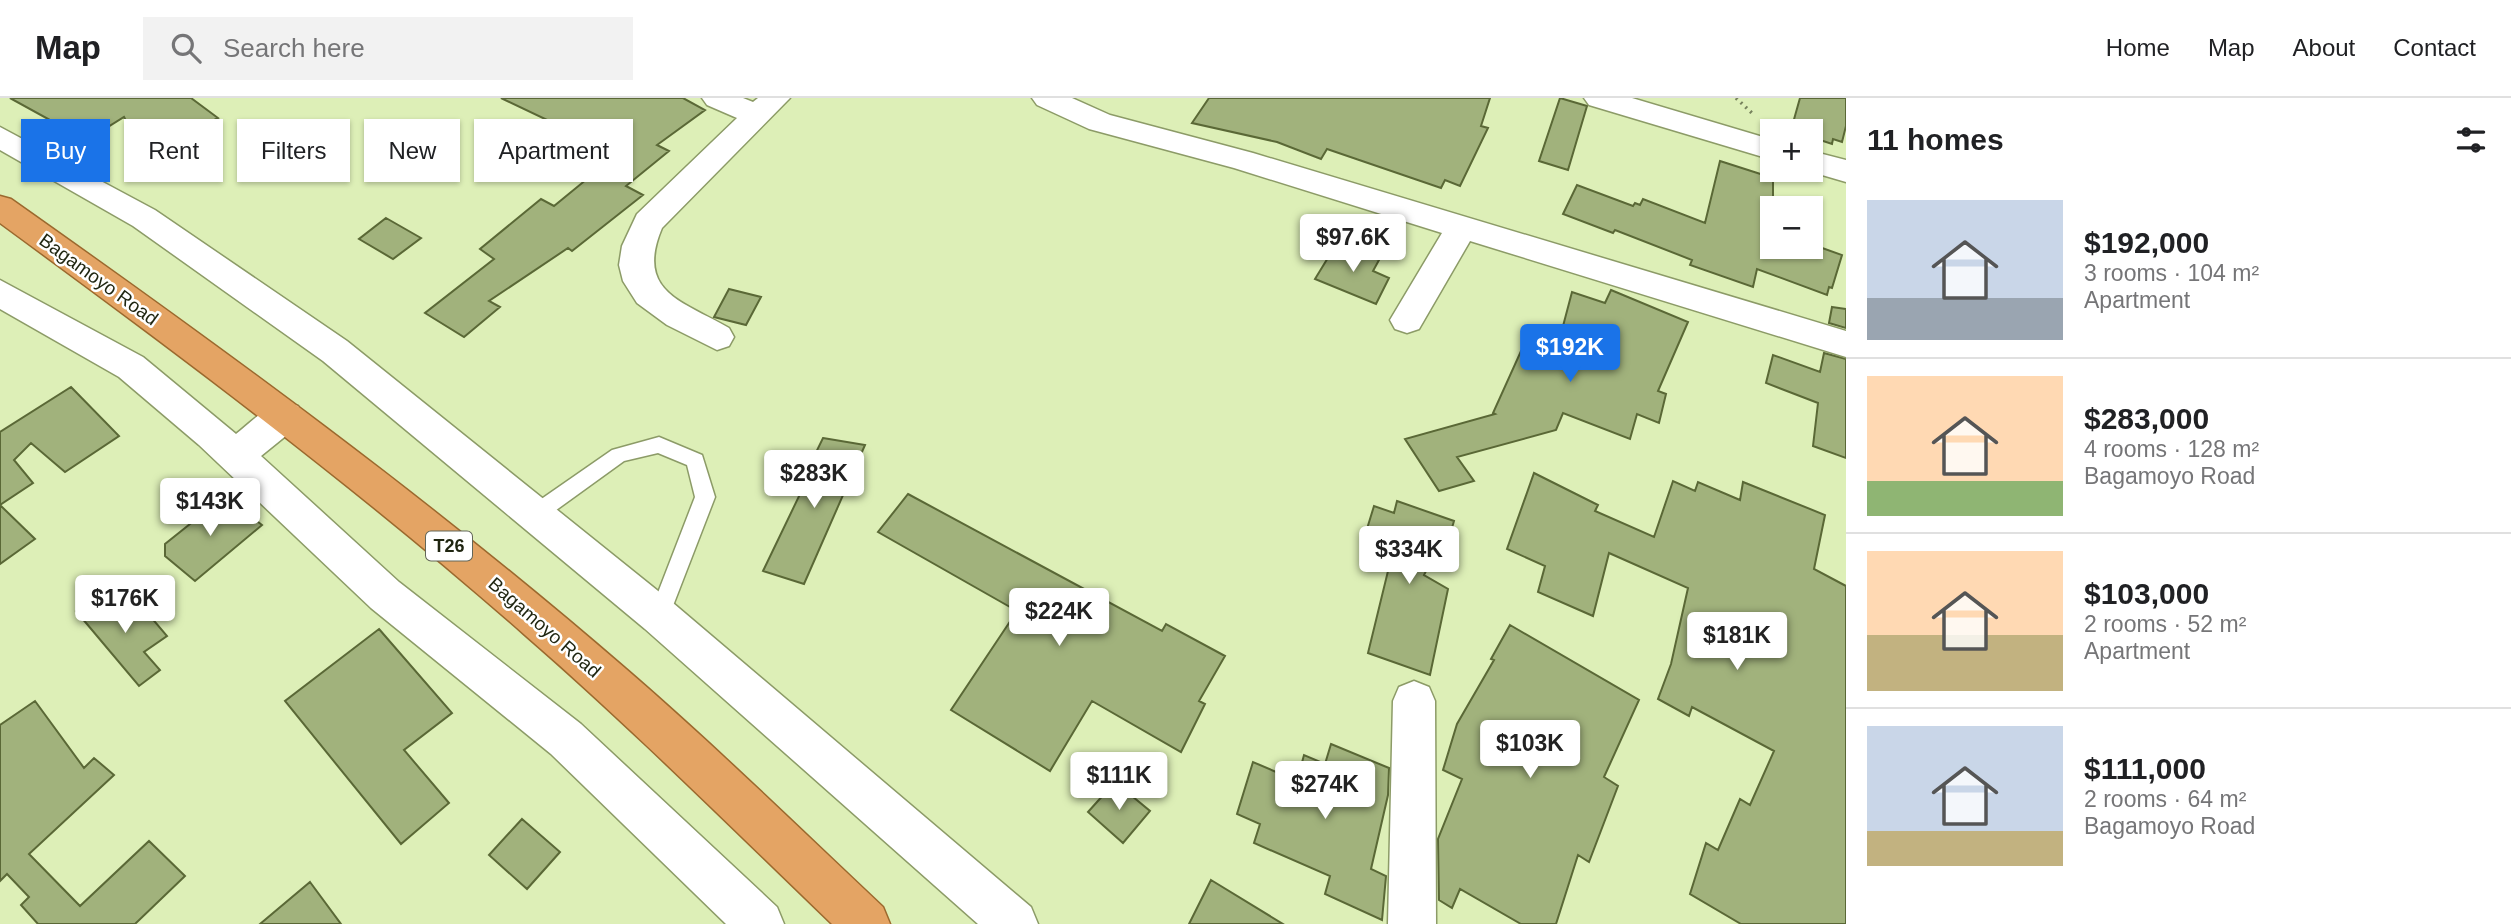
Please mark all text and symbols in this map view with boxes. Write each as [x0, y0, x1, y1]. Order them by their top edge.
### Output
search box [143, 17, 633, 80]
text: Map [35, 29, 101, 66]
icon: search [167, 29, 205, 67]
text: Search here [223, 33, 365, 63]
text: Home [2106, 34, 2170, 61]
text: Map [2208, 34, 2255, 61]
text: About [2293, 34, 2355, 61]
text: Contact [2393, 34, 2476, 61]
chip: Buy [21, 119, 110, 182]
chip: Rent [124, 119, 223, 182]
chip: Filters [237, 119, 350, 182]
chip: New [364, 119, 460, 182]
chip: Apartment [474, 119, 633, 182]
map controls [1760, 119, 1823, 259]
button: + [1760, 119, 1823, 182]
icon: filters [2452, 121, 2490, 159]
text: 11 homes [1867, 123, 2004, 156]
button: − [1760, 196, 1823, 259]
pin: $97.6K [1296, 214, 1410, 274]
text: $97.6K [1316, 224, 1390, 250]
text: $192,000 [2084, 226, 2209, 259]
icon: home [1923, 228, 2007, 312]
street label: Bagamoyo Road [35, 229, 162, 329]
text: 3 rooms · 104 m² [2084, 260, 2259, 286]
text: Apartment [2084, 287, 2190, 313]
pin: $192K [1521, 324, 1619, 384]
text: $192K [1536, 334, 1604, 360]
text: $283,000 [2084, 402, 2209, 435]
icon: home [1923, 404, 2007, 488]
text: 4 rooms · 128 m² [2084, 436, 2259, 462]
pin: $283K [765, 450, 863, 510]
text: $283K [780, 460, 848, 486]
text: Bagamoyo Road [2084, 463, 2255, 489]
pin: $143K [161, 478, 259, 538]
text: $143K [176, 488, 244, 514]
pin: $334K [1360, 526, 1458, 586]
road number: T26 [426, 532, 472, 560]
text: $334K [1375, 536, 1443, 562]
street label: Bagamoyo Road [484, 573, 605, 682]
pin: $176K [76, 575, 174, 635]
text: $103,000 [2084, 577, 2209, 610]
icon: home [1923, 579, 2007, 663]
text: $176K [91, 585, 159, 611]
pin: $224K [1010, 588, 1108, 648]
text: $224K [1025, 598, 1093, 624]
text: 2 rooms · 52 m² [2084, 611, 2246, 637]
pin: $181K [1688, 612, 1786, 672]
text: $181K [1703, 622, 1771, 648]
text: Apartment [2084, 638, 2190, 664]
pin: $103K [1481, 720, 1579, 780]
text: $103K [1496, 730, 1564, 756]
pin: $111K [1070, 752, 1168, 812]
text: $111,000 [2084, 752, 2206, 785]
icon: home [1923, 754, 2007, 838]
text: $111K [1086, 762, 1152, 788]
pin: $274K [1276, 762, 1374, 821]
text: $274K [1291, 771, 1359, 797]
text: 2 rooms · 64 m² [2084, 786, 2246, 812]
text: Bagamoyo Road [2084, 813, 2255, 839]

